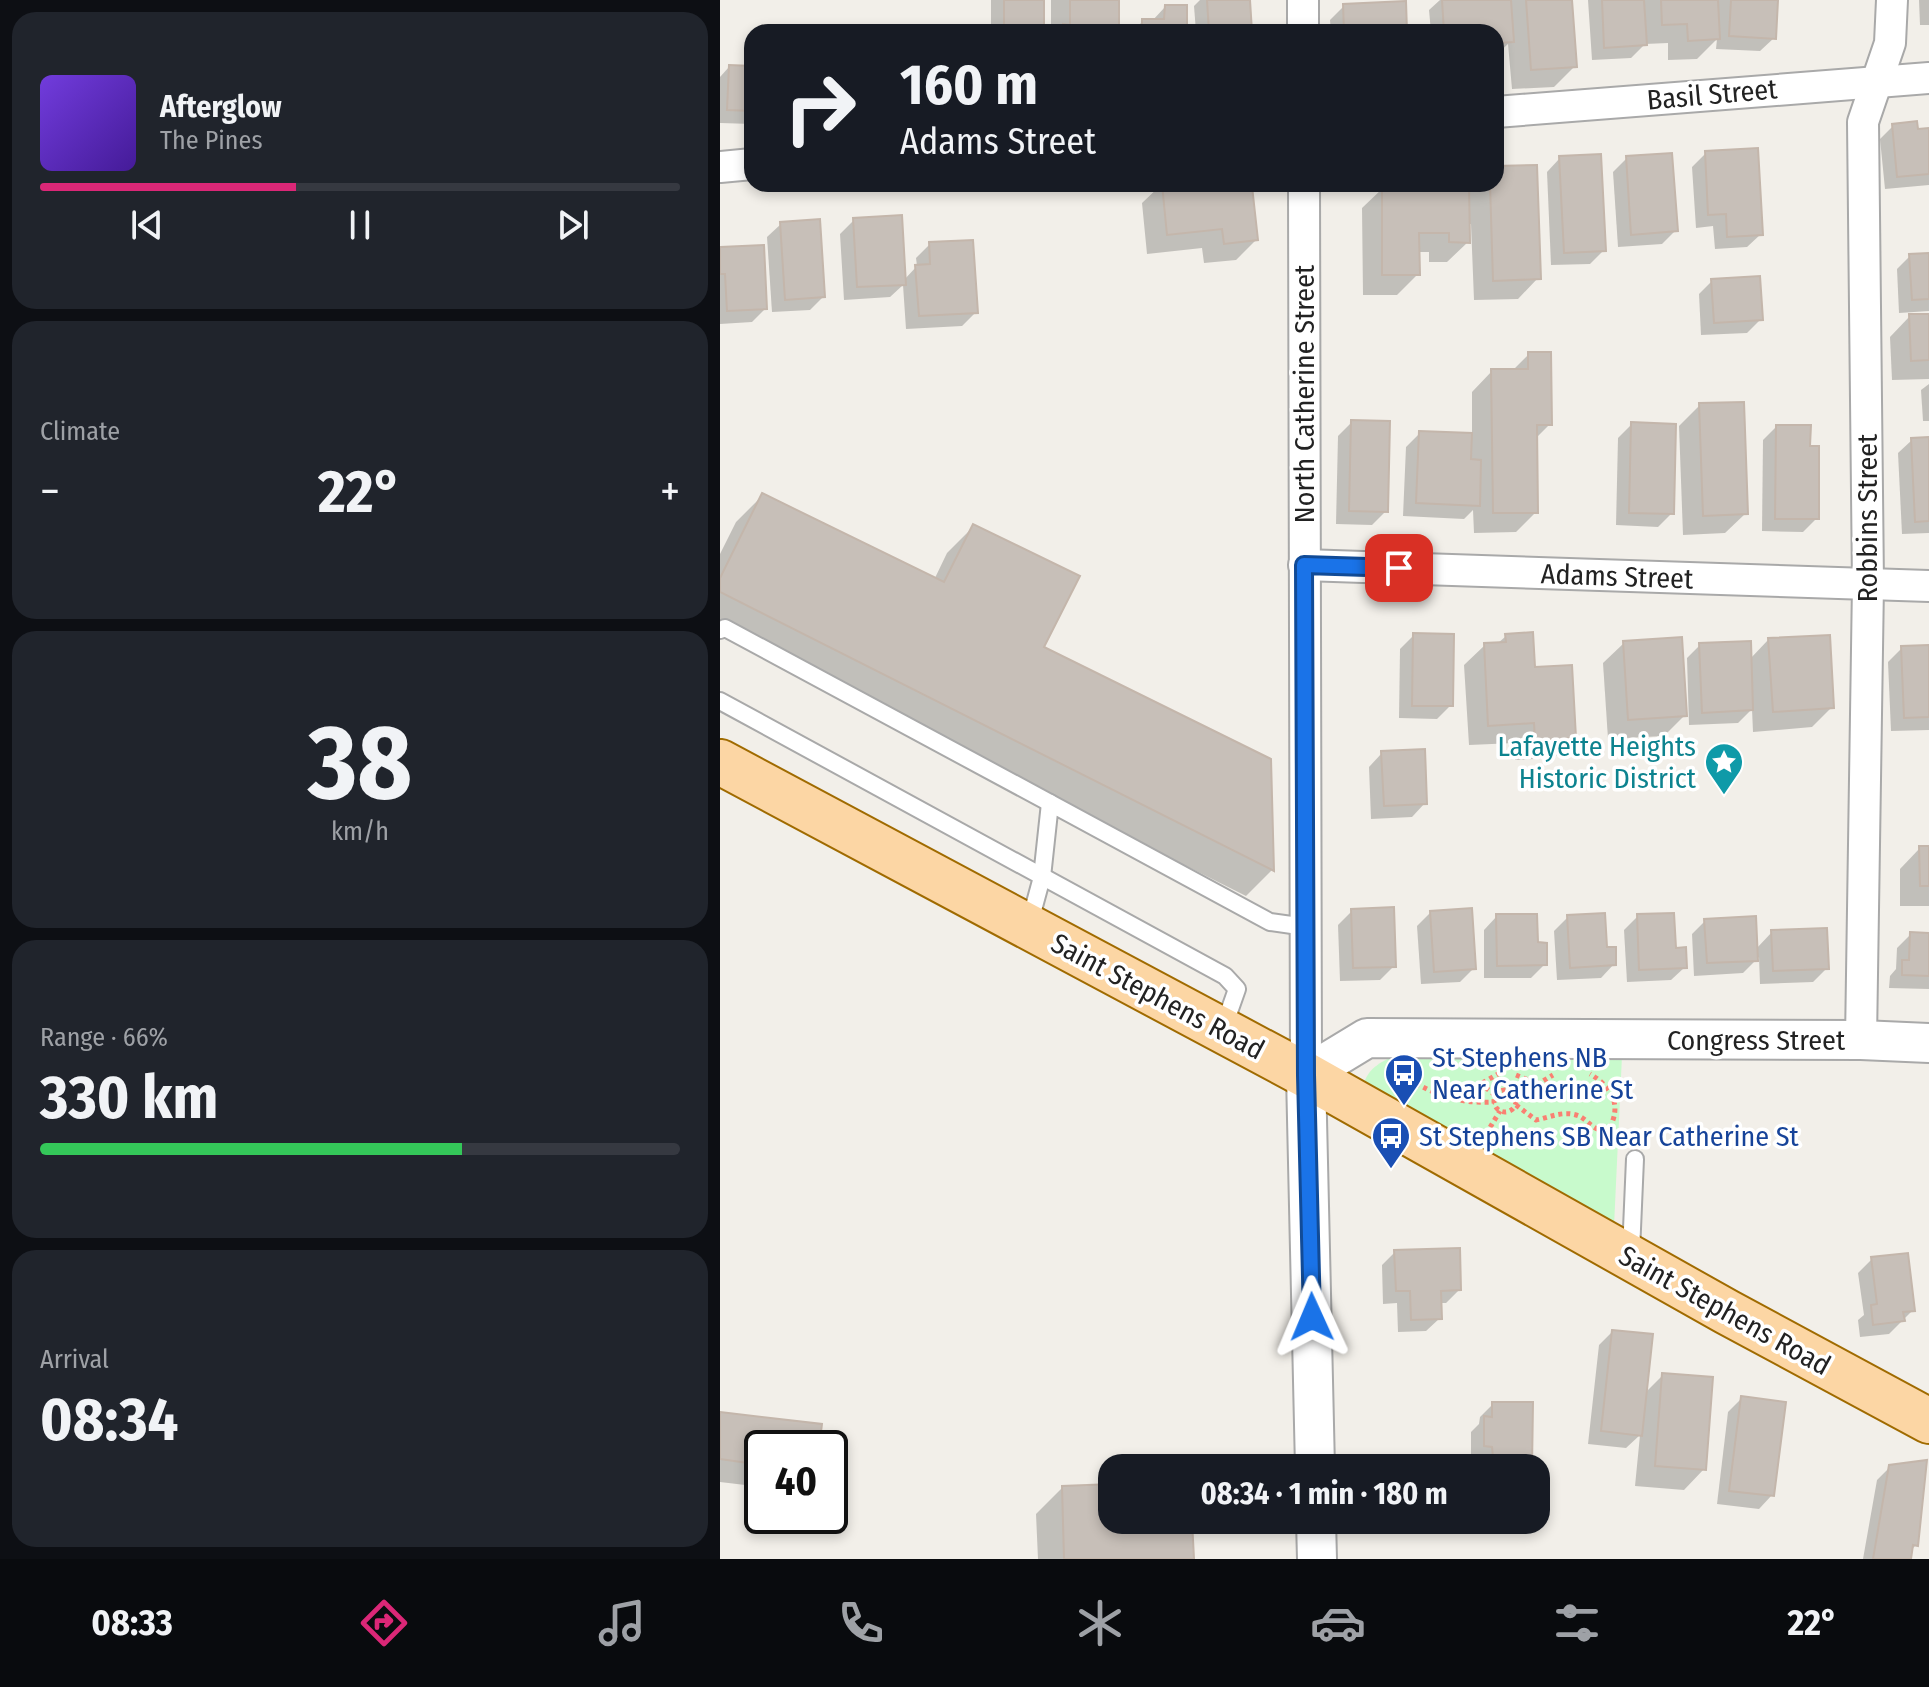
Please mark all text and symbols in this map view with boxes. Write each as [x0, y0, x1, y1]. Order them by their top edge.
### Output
text: 160 m [900, 52, 1038, 119]
icon: right [768, 56, 872, 160]
street label: Basil Street [1646, 72, 1779, 117]
text: Afterglow [160, 89, 282, 125]
text: Adams Street [900, 120, 1096, 164]
text: The Pines [160, 125, 263, 156]
icon: previous [125, 203, 169, 247]
icon: pause [338, 203, 382, 247]
icon: next [551, 203, 595, 247]
street label: North Catherine Street [1288, 264, 1321, 523]
text: Climate [40, 416, 120, 447]
street label: Robbins Street [1851, 433, 1884, 602]
text: 22° [318, 456, 402, 528]
text: − [40, 465, 60, 518]
text: + [660, 465, 680, 518]
pin [1365, 534, 1433, 602]
icon: arrive [1377, 546, 1421, 590]
street label: Adams Street [1540, 557, 1695, 596]
text: 38 [308, 701, 412, 826]
place label: Lafayette Heights Historic District [1497, 730, 1697, 795]
place icon: Lafayette Heights Historic District [1703, 741, 1745, 796]
text: km/h [331, 816, 389, 847]
street label: Saint Stephens Road [1046, 926, 1270, 1067]
text: Range · 66% [40, 1022, 168, 1053]
street label: Congress Street [1667, 1024, 1846, 1057]
place label: St Stephens NB Near Catherine St [1432, 1041, 1634, 1106]
bus stop icon: St Stephens NB Near Catherine St [1383, 1052, 1425, 1107]
text: 330 km [40, 1062, 218, 1134]
bus stop icon: St Stephens SB Near Catherine St [1370, 1115, 1412, 1170]
place label: St Stephens SB Near Catherine St [1419, 1120, 1800, 1153]
street label: Saint Stephens Road [1613, 1239, 1836, 1382]
position arrow [1270, 1275, 1354, 1359]
text: Arrival [40, 1344, 109, 1375]
text: 08:34 [40, 1384, 178, 1456]
speed limit sign: 40 [744, 1430, 848, 1534]
text: 08:34 · 1 min · 180 m [1200, 1476, 1448, 1512]
icon: directions [356, 1595, 412, 1651]
icon: music [594, 1595, 650, 1651]
icon: phone [833, 1595, 889, 1651]
icon: climate [1072, 1595, 1128, 1651]
icon: car [1310, 1595, 1366, 1651]
icon: filters [1549, 1595, 1605, 1651]
text: 08:33 [91, 1601, 173, 1645]
text: 22° [1787, 1601, 1838, 1645]

